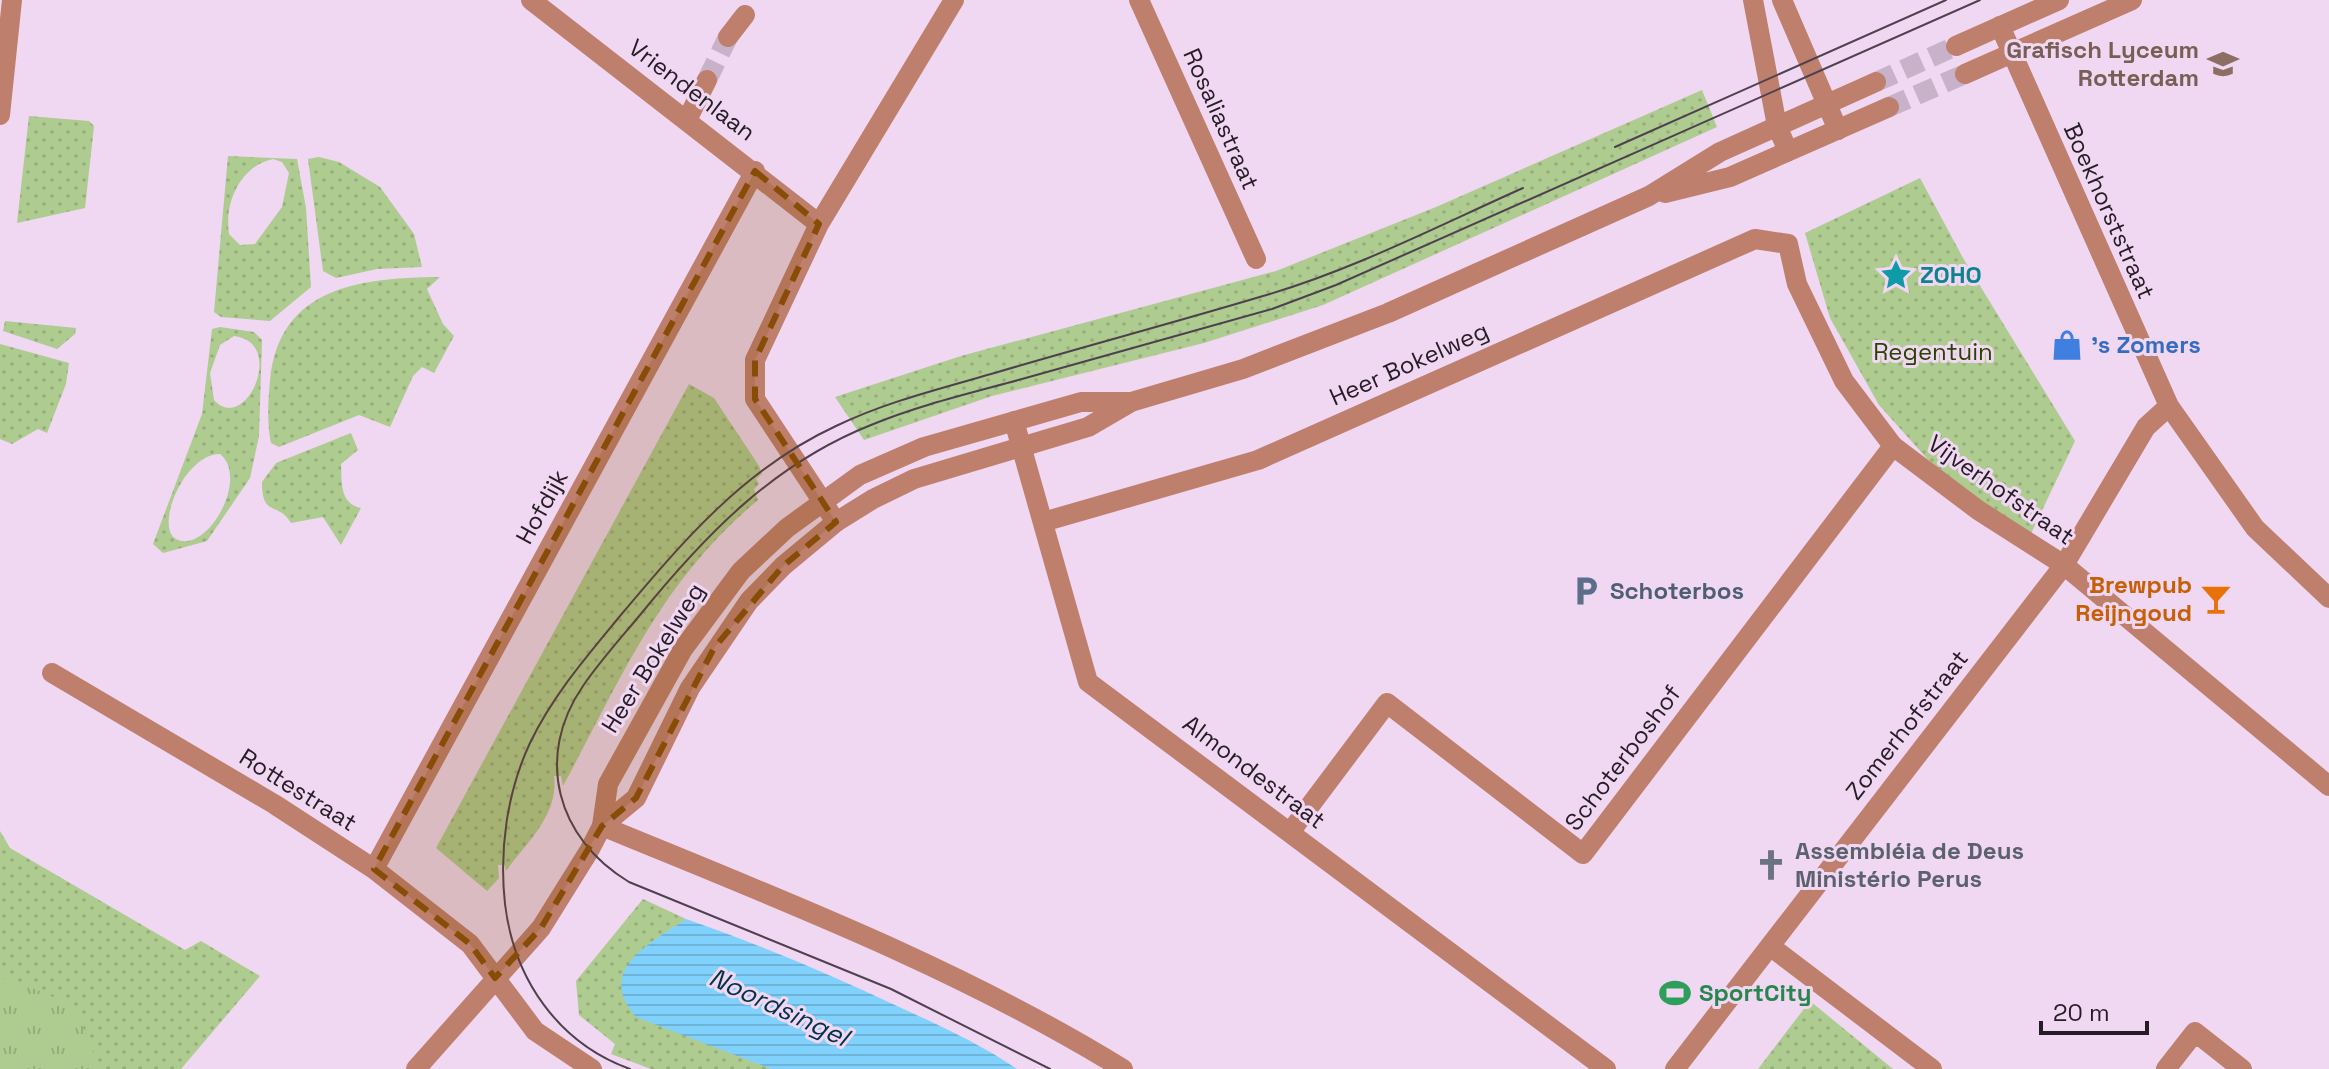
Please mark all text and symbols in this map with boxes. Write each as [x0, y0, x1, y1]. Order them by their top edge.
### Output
street label: Vriendenlaan [623, 32, 762, 147]
place label: Grafisch Lyceum Rotterdam [2006, 34, 2199, 93]
street label: Rosaliastraat [1176, 43, 1266, 194]
school or university icon: Grafisch Lyceum Rotterdam [2206, 47, 2240, 81]
street label: Boekhorststraat [2057, 118, 2162, 304]
place icon: ZOHO [1879, 258, 1913, 292]
place label: ZOHO [1920, 259, 1982, 290]
street label: Heer Bokelweg [1324, 315, 1493, 412]
shop icon: 's Zomers [2050, 328, 2084, 362]
place label: 's Zomers [2091, 329, 2201, 360]
park label: Regentuin [1873, 336, 1993, 367]
street label: Vijverhofstraat [1922, 428, 2081, 552]
street label: Hofdijk [509, 464, 575, 549]
place label: Brewpub Reijngoud [2075, 569, 2192, 628]
parking icon: Schoterbos [1569, 574, 1603, 608]
place label: Schoterbos [1610, 575, 1744, 606]
street label: Heer Bokelweg [594, 577, 711, 738]
bar icon: Brewpub Reijngoud [2199, 582, 2233, 616]
street label: Zomerhofstraat [1838, 644, 1975, 806]
street label: Schoterboshof [1558, 679, 1688, 837]
street label: Almondestraat [1177, 708, 1332, 835]
street label: Rottestraat [234, 741, 363, 838]
place label: Assembléia de Deus Ministério Perus [1795, 835, 2024, 894]
church icon: Assembléia de Deus Ministério Perus [1754, 848, 1788, 882]
water label: Noordsingel [704, 960, 857, 1055]
sports icon: SportCity [1658, 976, 1692, 1010]
place label: SportCity [1699, 977, 1812, 1008]
scale bar [2041, 985, 2147, 1035]
text: 20 m [2053, 997, 2110, 1028]

